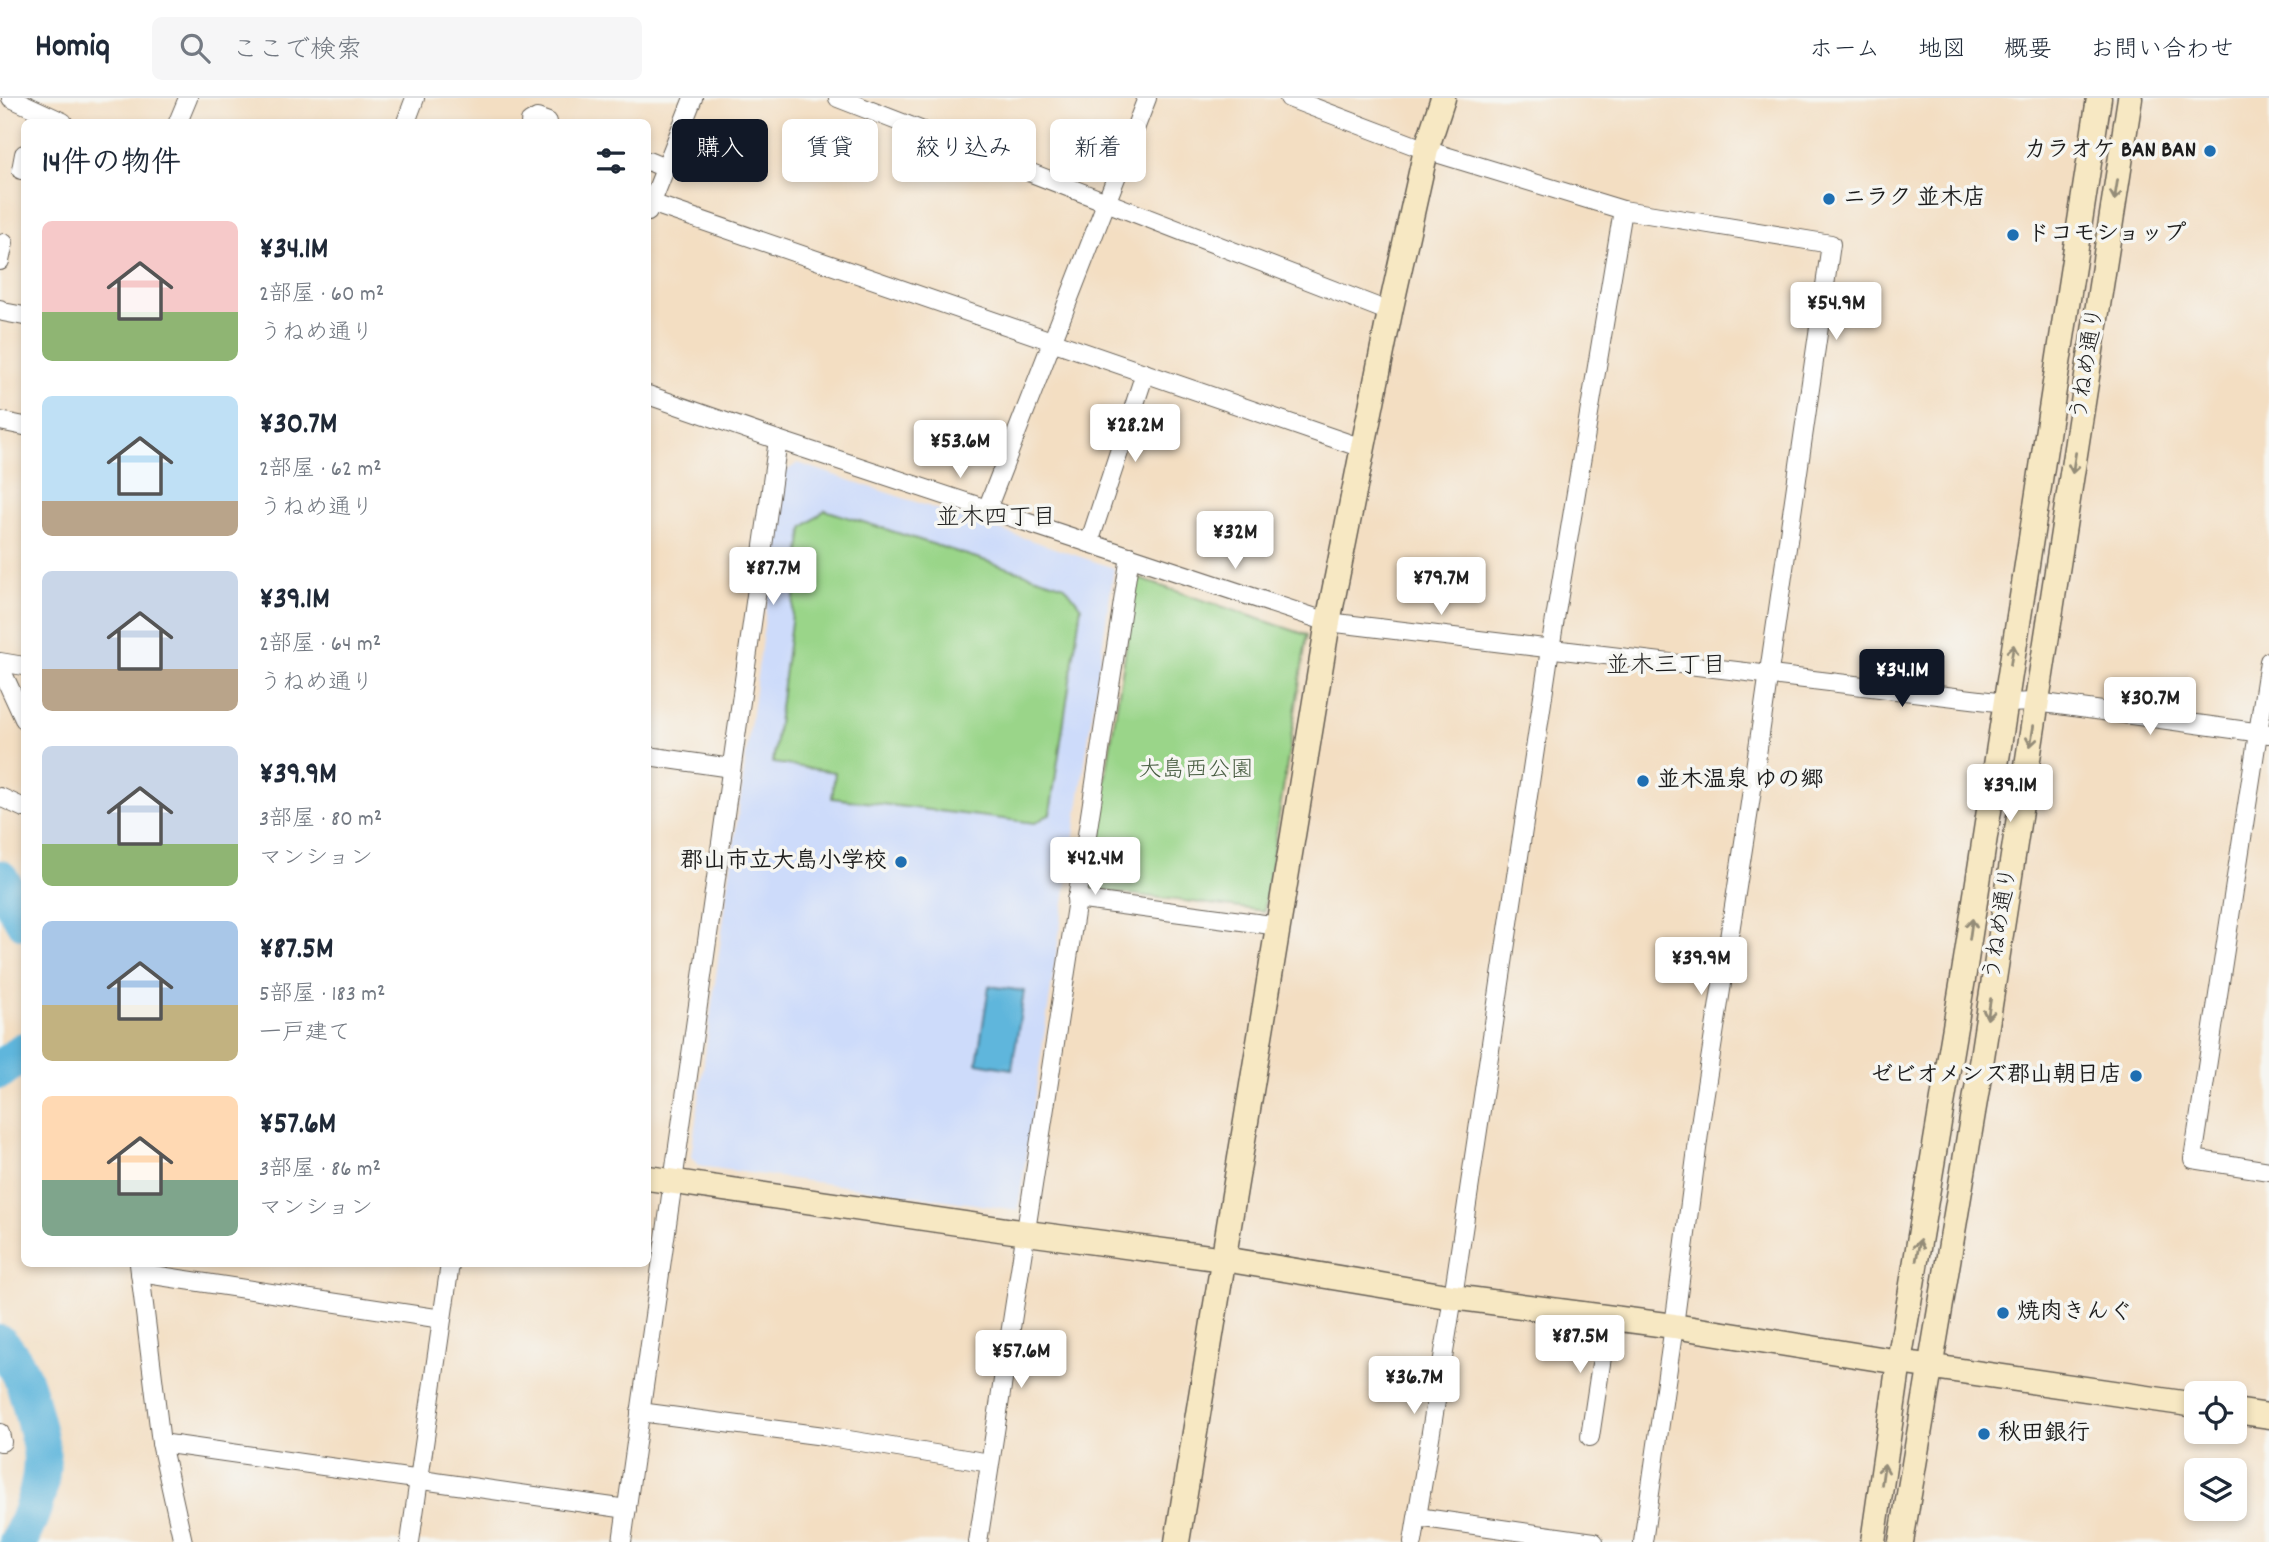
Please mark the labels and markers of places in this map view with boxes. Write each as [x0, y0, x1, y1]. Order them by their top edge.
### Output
place label: カラオケ BAN BAN [2024, 135, 2196, 168]
marker: カラオケ BAN BAN [2202, 143, 2218, 159]
place label: ニラク 並木店 [1843, 183, 1986, 216]
marker: ニラク 並木店 [1821, 191, 1837, 207]
place label: ドコモショップ [2027, 219, 2186, 252]
marker: ドコモショップ [2005, 227, 2021, 243]
pin: ¥54.9M [1779, 282, 1893, 342]
pin: ¥28.2M [1078, 404, 1192, 464]
pin: ¥53.6M [903, 420, 1017, 480]
pin: ¥32M [1194, 512, 1276, 571]
pin: ¥87.7M [716, 547, 830, 607]
pin: ¥79.7M [1384, 558, 1498, 617]
pin: ¥34.1M [1845, 650, 1959, 709]
pin: ¥30.7M [2093, 678, 2207, 737]
pin: ¥39.1M [1953, 764, 2067, 824]
place label: 並木温泉 ゆの郷 [1657, 765, 1823, 798]
marker: 並木温泉 ゆの郷 [1635, 773, 1651, 789]
pin: ¥42.4M [1038, 838, 1152, 897]
place label: 郡山市立大島小学校 [680, 846, 887, 879]
marker: 郡山市立大島小学校 [893, 854, 909, 870]
pin: ¥39.9M [1644, 937, 1758, 997]
place label: ゼビオメンズ郡山朝日店 [1870, 1060, 2122, 1093]
marker: ゼビオメンズ郡山朝日店 [2128, 1068, 2144, 1084]
place label: 焼肉きんぐ [2017, 1297, 2132, 1330]
marker: 焼肉きんぐ [1995, 1305, 2011, 1321]
pin: ¥87.5M [1523, 1316, 1637, 1375]
pin: ¥57.6M [964, 1330, 1078, 1390]
pin: ¥36.7M [1357, 1356, 1471, 1416]
place label: 秋田銀行 [1998, 1418, 2090, 1451]
marker: 秋田銀行 [1976, 1426, 1992, 1442]

